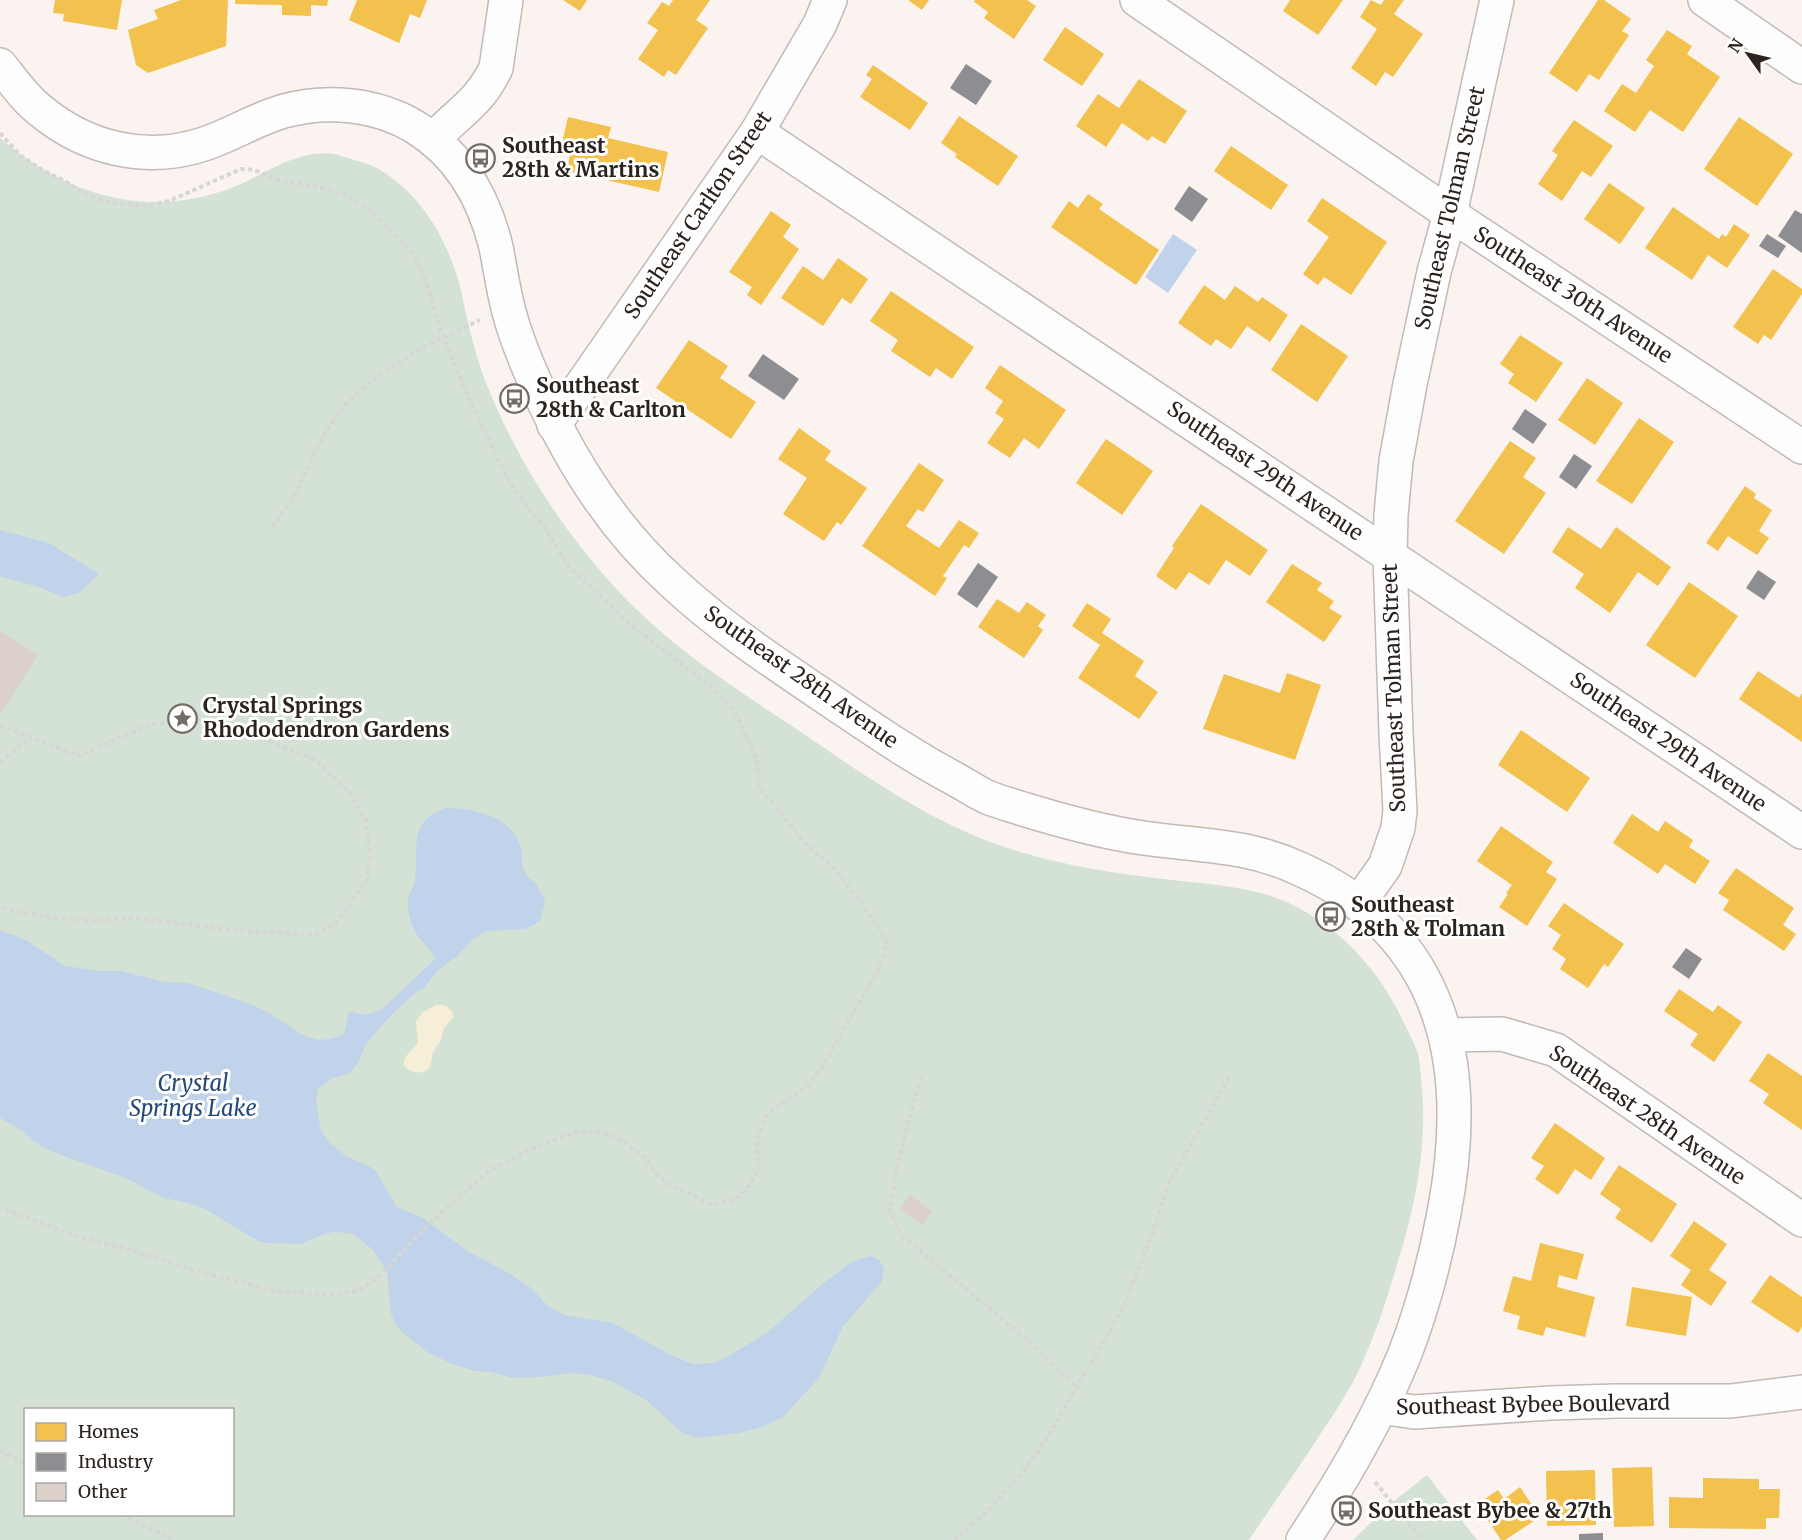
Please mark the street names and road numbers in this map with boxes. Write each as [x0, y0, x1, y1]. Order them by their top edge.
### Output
street label: Southeast Tolman Street [1408, 83, 1491, 332]
street label: Southeast Carlton Street [618, 106, 777, 324]
street label: Southeast 30th Avenue [1469, 220, 1678, 369]
street label: Southeast 29th Avenue [1162, 395, 1369, 546]
street label: Southeast Tolman Street [1376, 563, 1411, 813]
street label: Southeast 28th Avenue [699, 599, 904, 754]
street label: Southeast 29th Avenue [1565, 666, 1772, 817]
street label: Southeast 28th Avenue [1544, 1039, 1751, 1190]
street label: Southeast Bybee Boulevard [1396, 1389, 1671, 1420]

